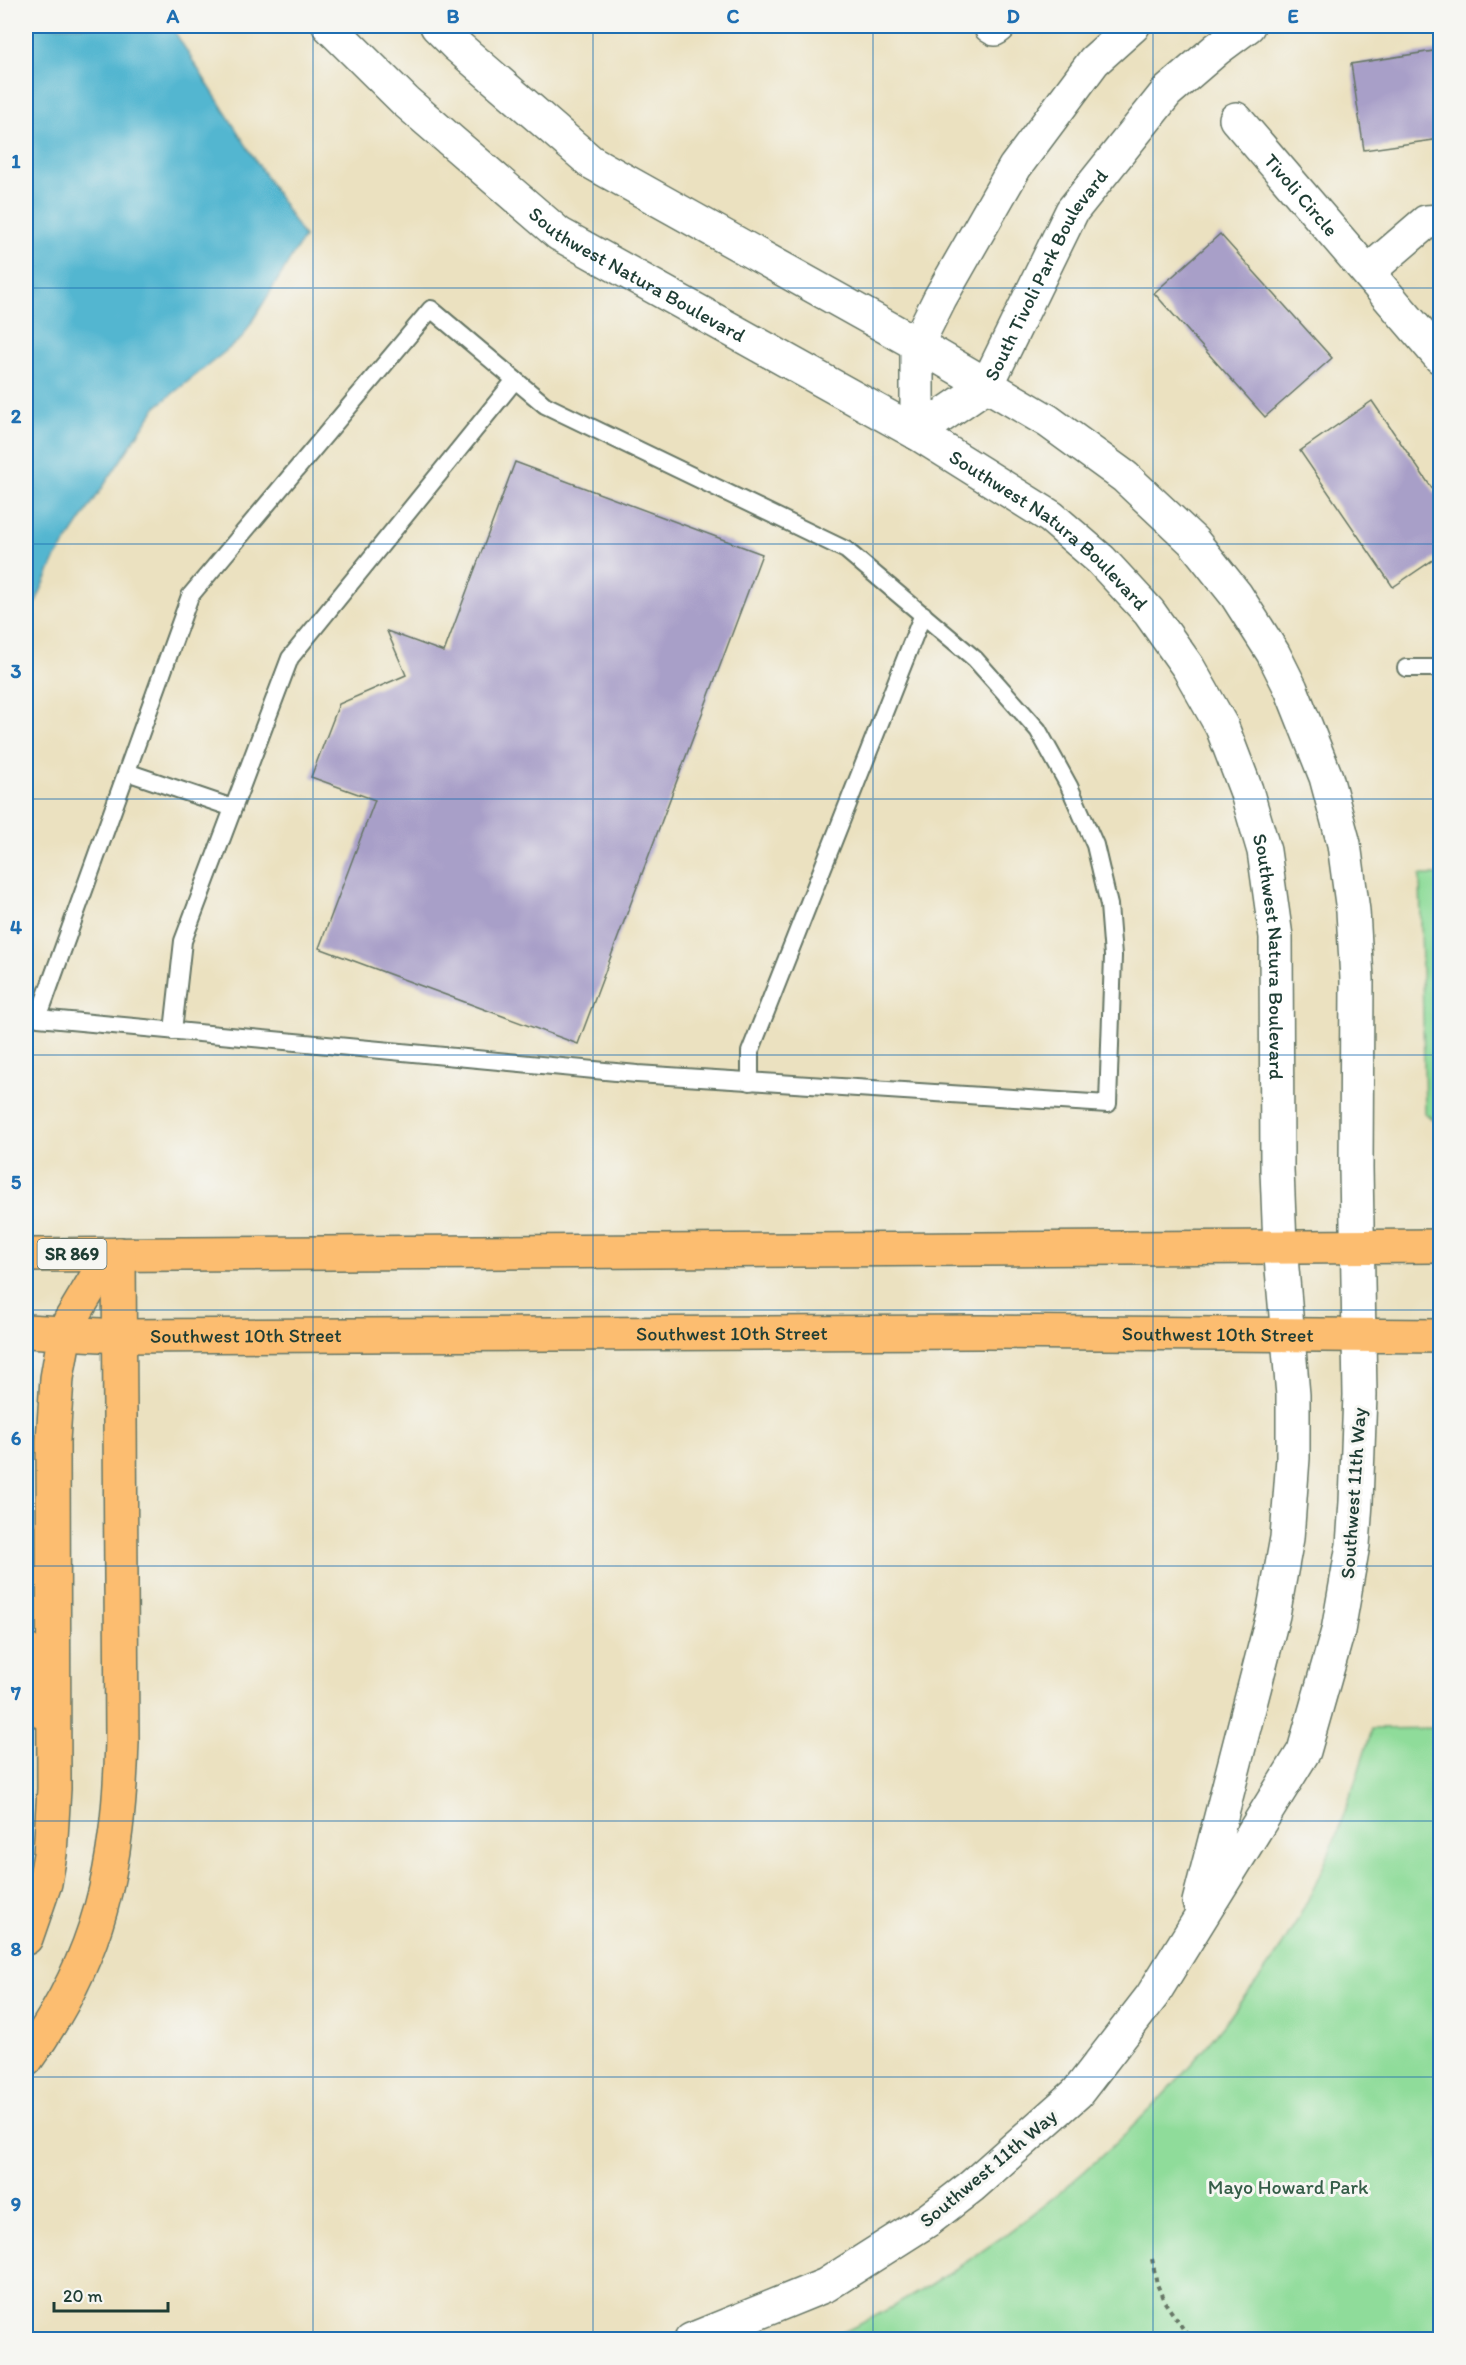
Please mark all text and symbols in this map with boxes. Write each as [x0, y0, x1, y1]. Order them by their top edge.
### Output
text: A [166, 4, 180, 28]
text: B [447, 4, 460, 28]
text: C [727, 4, 740, 28]
text: D [1006, 4, 1020, 28]
text: E [1287, 4, 1299, 28]
text: 1 [11, 149, 21, 173]
street label: Tivoli Circle [1259, 149, 1343, 241]
street label: South Tivoli Park Boulevard [979, 164, 1113, 385]
street label: Southwest Natura Boulevard [524, 201, 750, 347]
text: 2 [11, 404, 22, 428]
street label: Southwest Natura Boulevard [945, 444, 1153, 615]
text: 3 [11, 659, 22, 683]
street label: Southwest Natura Boulevard [1247, 831, 1289, 1080]
text: 4 [10, 915, 22, 939]
text: 5 [11, 1170, 22, 1194]
road number: SR 869 [38, 1239, 106, 1269]
street label: Southwest 10th Street [636, 1321, 828, 1346]
street label: Southwest 10th Street [1122, 1321, 1314, 1347]
street label: Southwest 10th Street [150, 1323, 342, 1348]
street label: Southwest 11th Way [1335, 1406, 1371, 1580]
text: 6 [11, 1426, 22, 1450]
text: 7 [10, 1681, 21, 1705]
text: 8 [11, 1937, 22, 1961]
street label: Southwest 11th Way [914, 2103, 1062, 2232]
park label: Mayo Howard Park [1208, 2175, 1369, 2199]
text: 9 [11, 2192, 21, 2216]
scale bar [54, 2275, 168, 2313]
text: 20 m [63, 2285, 103, 2307]

